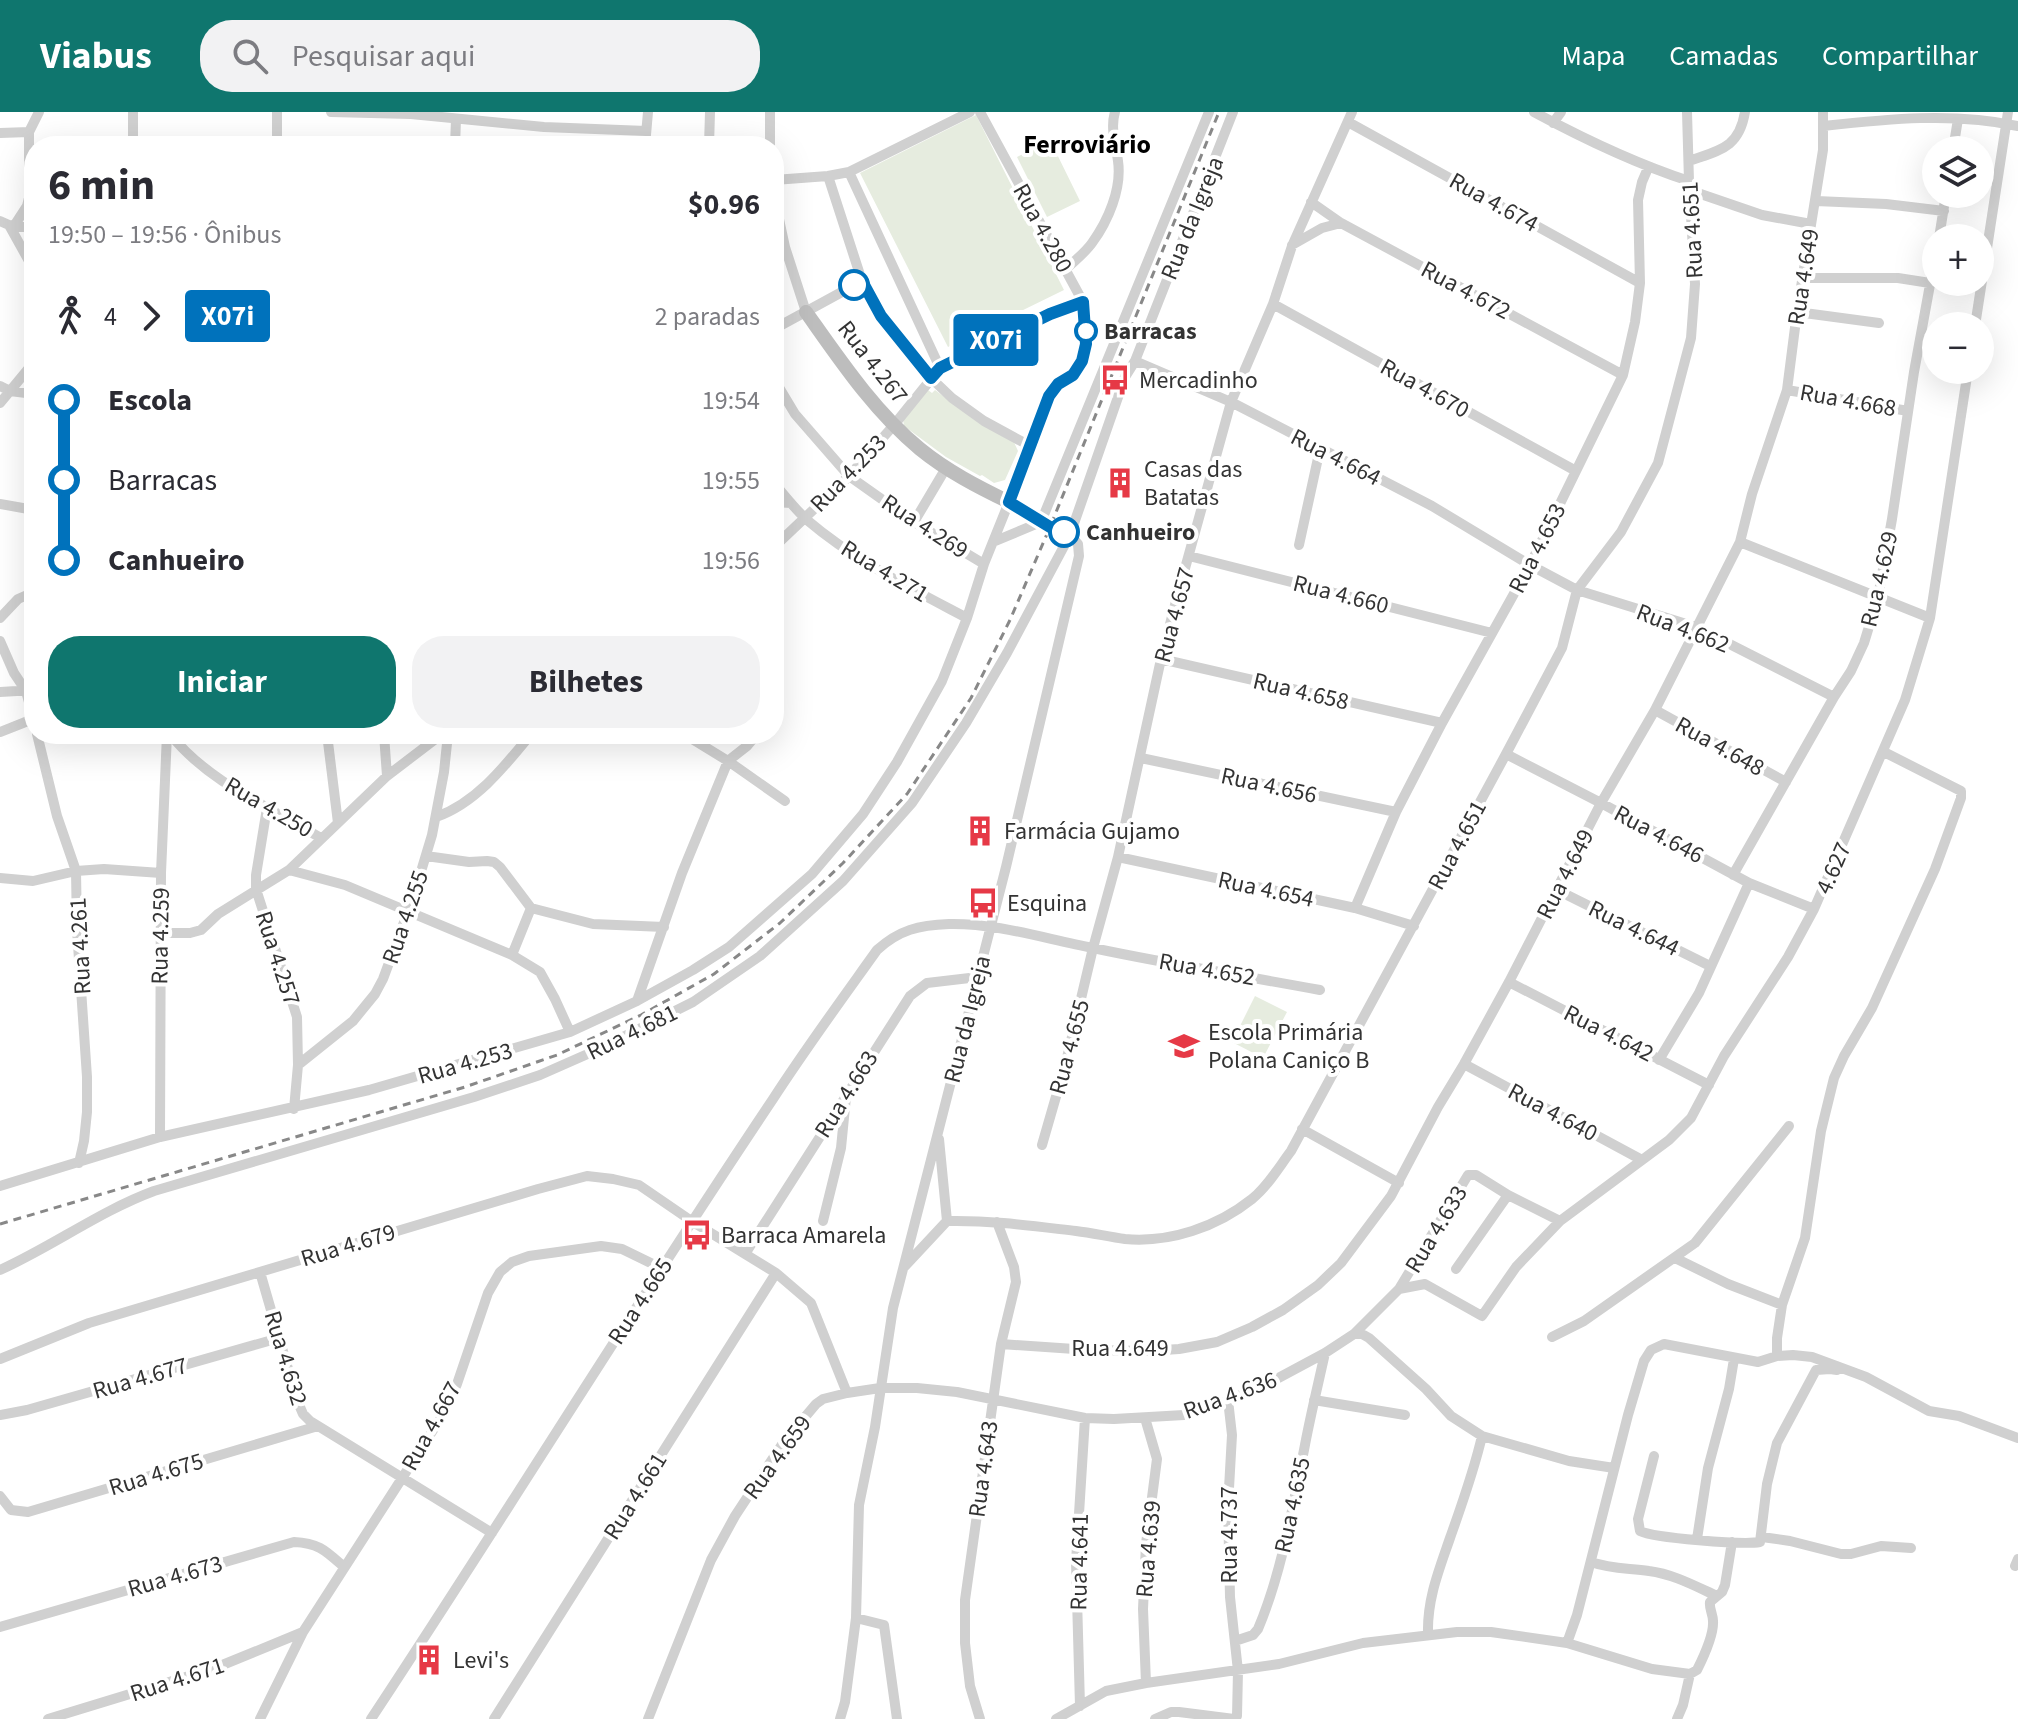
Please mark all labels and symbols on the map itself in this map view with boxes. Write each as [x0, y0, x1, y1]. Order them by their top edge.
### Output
district label: Ferroviário [1023, 126, 1151, 163]
street label: Rua da Igreja [1152, 151, 1233, 285]
street label: Rua 4.674 [1443, 164, 1545, 241]
street label: Rua 4.280 [1004, 177, 1081, 279]
street label: Rua 4.651 [1672, 180, 1713, 279]
street label: Rua 4.649 [1779, 226, 1828, 328]
street label: Rua 4.672 [1415, 252, 1517, 329]
unlabelled marker [839, 270, 869, 300]
street label: Rua 4.267 [829, 313, 916, 411]
line badge: X07i [940, 314, 1052, 366]
place label: Barracas [1104, 314, 1197, 349]
marker: Barracas [1075, 320, 1097, 342]
street label: Rua 4.670 [1374, 350, 1476, 427]
bus stop icon: Mercadinho [1098, 363, 1132, 397]
place label: Mercadinho [1139, 363, 1258, 398]
street label: Rua 4.668 [1797, 375, 1899, 426]
street label: Rua 4.664 [1284, 420, 1387, 495]
street label: Rua 4.253 [802, 426, 895, 520]
place label: Casas das Batatas [1144, 452, 1242, 515]
building icon: Casas das Batatas [1103, 466, 1137, 500]
street label: Rua 4.269 [874, 485, 975, 568]
street label: Rua 4.653 [1500, 497, 1575, 600]
place label: Canhueiro [1086, 515, 1195, 550]
marker: Canhueiro [1049, 517, 1079, 547]
street label: Rua 4.629 [1851, 528, 1907, 630]
street label: Rua 4.271 [834, 531, 935, 611]
street label: Rua 4.657 [1145, 564, 1204, 667]
street label: Rua 4.660 [1289, 566, 1392, 623]
street label: Rua 4.662 [1631, 595, 1735, 662]
street label: Rua 4.658 [1250, 663, 1352, 719]
street label: Rua 4.648 [1669, 708, 1771, 785]
street label: Rua 4.656 [1218, 758, 1320, 813]
street label: Rua 4.250 [218, 768, 320, 847]
street label: Rua 4.651 [1419, 794, 1496, 896]
street label: Rua 4.646 [1608, 796, 1710, 873]
building icon: Farmácia Gujamo [963, 814, 997, 848]
place label: Farmácia Gujamo [1004, 814, 1180, 849]
street label: Rua 4.649 [1528, 823, 1603, 926]
street label: 4.627 [1807, 837, 1860, 900]
street label: Rua 4.654 [1215, 862, 1317, 917]
street label: Rua 4.255 [373, 865, 438, 969]
bus stop icon: Esquina [966, 886, 1000, 920]
place label: Esquina [1007, 886, 1087, 921]
street label: Rua 4.259 [142, 887, 179, 985]
street label: Rua 4.644 [1582, 891, 1685, 966]
street label: Rua 4.261 [60, 896, 101, 995]
street label: Rua 4.257 [246, 906, 309, 1010]
street label: Rua 4.652 [1156, 944, 1258, 995]
street label: Rua da Igreja [935, 952, 1000, 1087]
street label: Rua 4.681 [581, 995, 684, 1070]
street label: Rua 4.655 [1040, 996, 1099, 1099]
street label: Rua 4.642 [1557, 996, 1660, 1071]
place label: Escola Primária Polana Caniço B [1208, 1015, 1369, 1078]
school or university icon: Escola Primária Polana Caniço B [1167, 1029, 1201, 1063]
street label: Rua 4.253 [414, 1033, 517, 1094]
street label: Rua 4.663 [806, 1044, 887, 1145]
street label: Rua 4.640 [1502, 1074, 1604, 1151]
street label: Rua 4.633 [1396, 1179, 1476, 1280]
street label: Rua 4.679 [297, 1215, 400, 1276]
bus stop icon: Barraca Amarela [680, 1218, 714, 1252]
place label: Barraca Amarela [721, 1218, 886, 1253]
street label: Rua 4.665 [599, 1251, 682, 1352]
street label: Rua 4.632 [255, 1307, 316, 1410]
street label: Rua 4.649 [1071, 1331, 1169, 1366]
street label: Rua 4.677 [89, 1348, 192, 1409]
street label: Rua 4.636 [1178, 1362, 1282, 1429]
street label: Rua 4.667 [393, 1375, 470, 1477]
street label: Rua 4.659 [735, 1408, 820, 1507]
street label: Rua 4.643 [959, 1418, 1008, 1520]
street label: Rua 4.675 [105, 1444, 208, 1505]
street label: Rua 4.661 [595, 1446, 676, 1547]
street label: Rua 4.635 [1265, 1454, 1320, 1556]
street label: Rua 4.737 [1212, 1486, 1247, 1584]
street label: Rua 4.639 [1127, 1499, 1170, 1599]
street label: Rua 4.641 [1061, 1513, 1098, 1611]
street label: Rua 4.673 [124, 1546, 227, 1607]
building icon: Levi's [412, 1643, 446, 1677]
place label: Levi's [453, 1643, 509, 1678]
street label: Rua 4.671 [125, 1648, 229, 1711]

